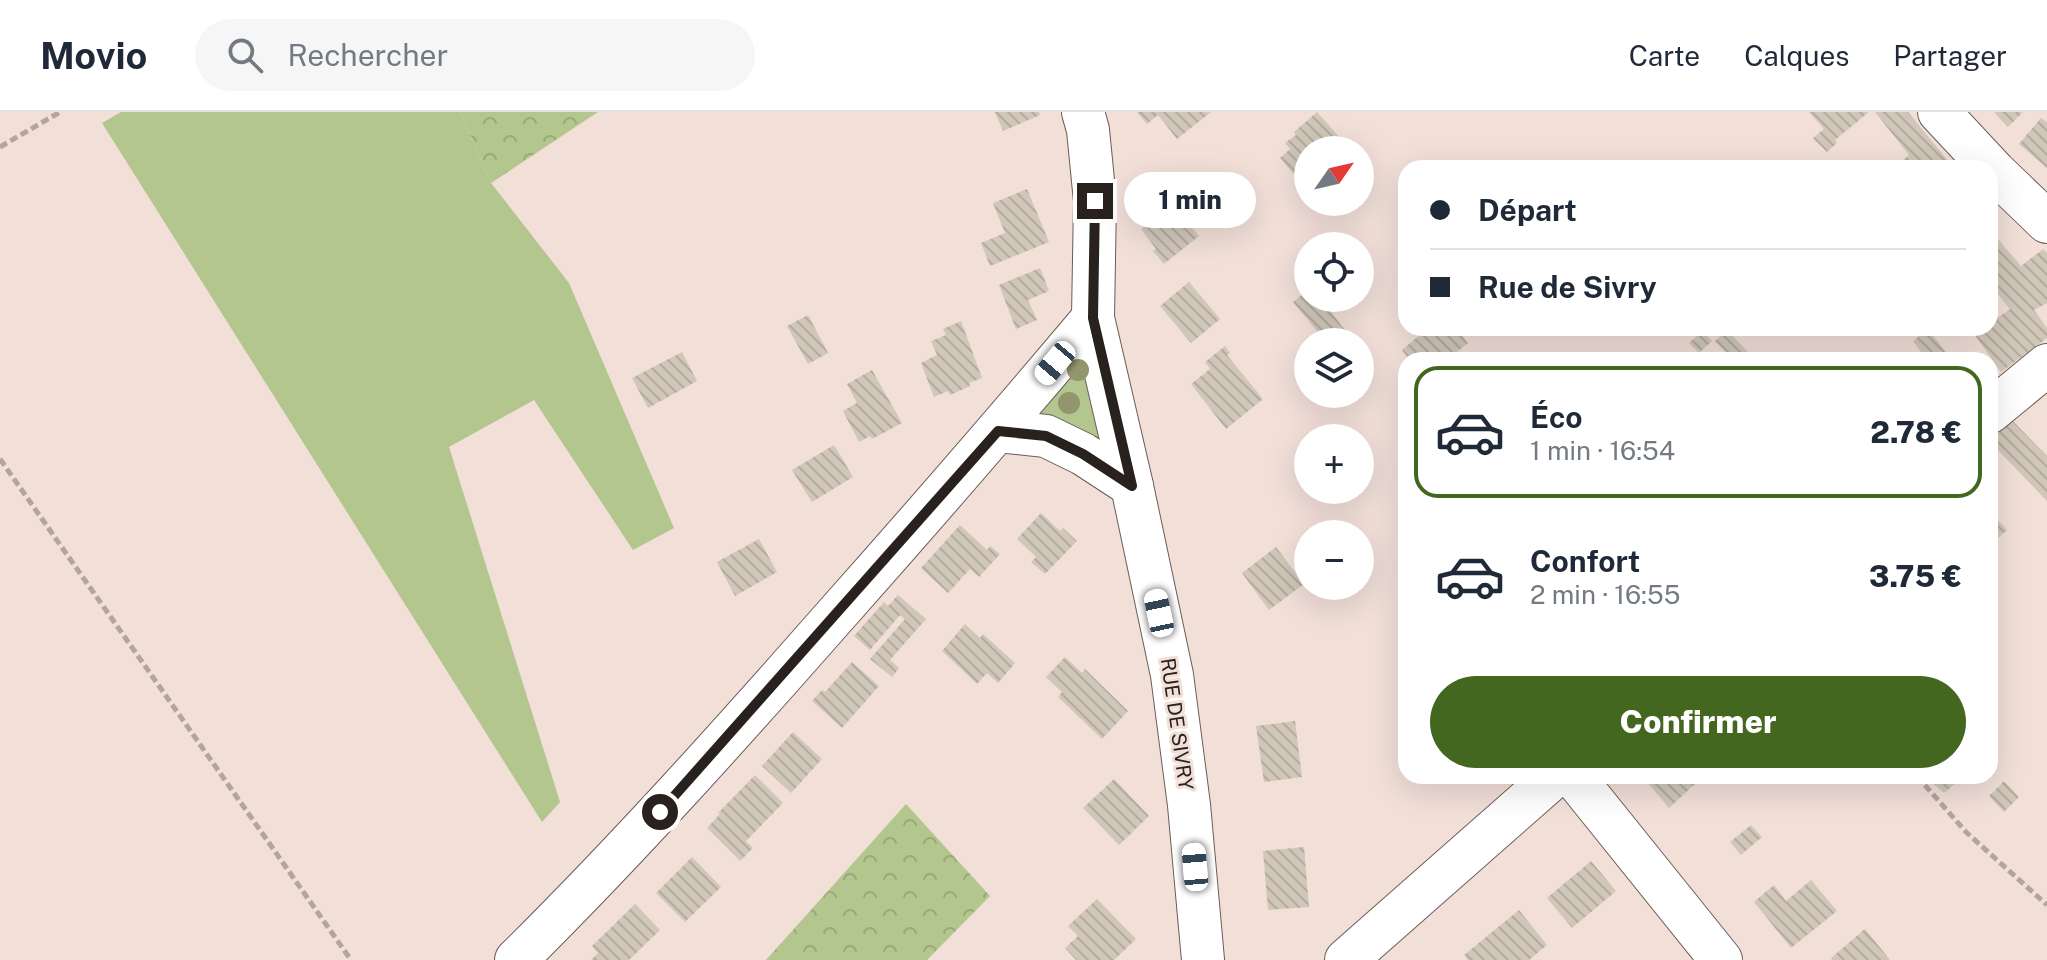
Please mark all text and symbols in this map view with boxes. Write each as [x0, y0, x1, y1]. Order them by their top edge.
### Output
search box [195, 19, 755, 91]
text: Movio [40, 33, 147, 78]
icon: search [223, 33, 267, 77]
text: Rechercher [287, 37, 448, 73]
text: Carte [1629, 39, 1700, 72]
text: Calques [1744, 39, 1849, 72]
text: Partager [1893, 39, 2007, 72]
north arrow [1294, 136, 1374, 216]
map controls [1294, 136, 1374, 600]
callout: 1 min [1123, 173, 1255, 229]
route end [1077, 183, 1113, 219]
text: 1 min [1158, 184, 1222, 215]
text: Départ [1478, 192, 1577, 228]
button: locate [1294, 232, 1374, 312]
text: Rue de Sivry [1478, 269, 1657, 305]
button: layers [1294, 328, 1374, 408]
car [1030, 337, 1080, 389]
icon: car [1434, 396, 1506, 468]
text: Éco [1530, 399, 1583, 435]
text: 2.78 € [1870, 414, 1962, 450]
button: + [1294, 424, 1374, 504]
text: 1 min · 16:54 [1530, 435, 1675, 466]
button: − [1294, 520, 1374, 600]
icon: car [1434, 540, 1506, 612]
text: Confort [1530, 543, 1640, 579]
text: 3.75 € [1869, 558, 1962, 594]
text: 2 min · 16:55 [1530, 579, 1680, 610]
car [1142, 587, 1176, 639]
street label: RUE DE SIVRY [1156, 656, 1198, 792]
button: Confirmer [1430, 676, 1966, 768]
route start [642, 794, 678, 830]
car [1181, 842, 1209, 892]

